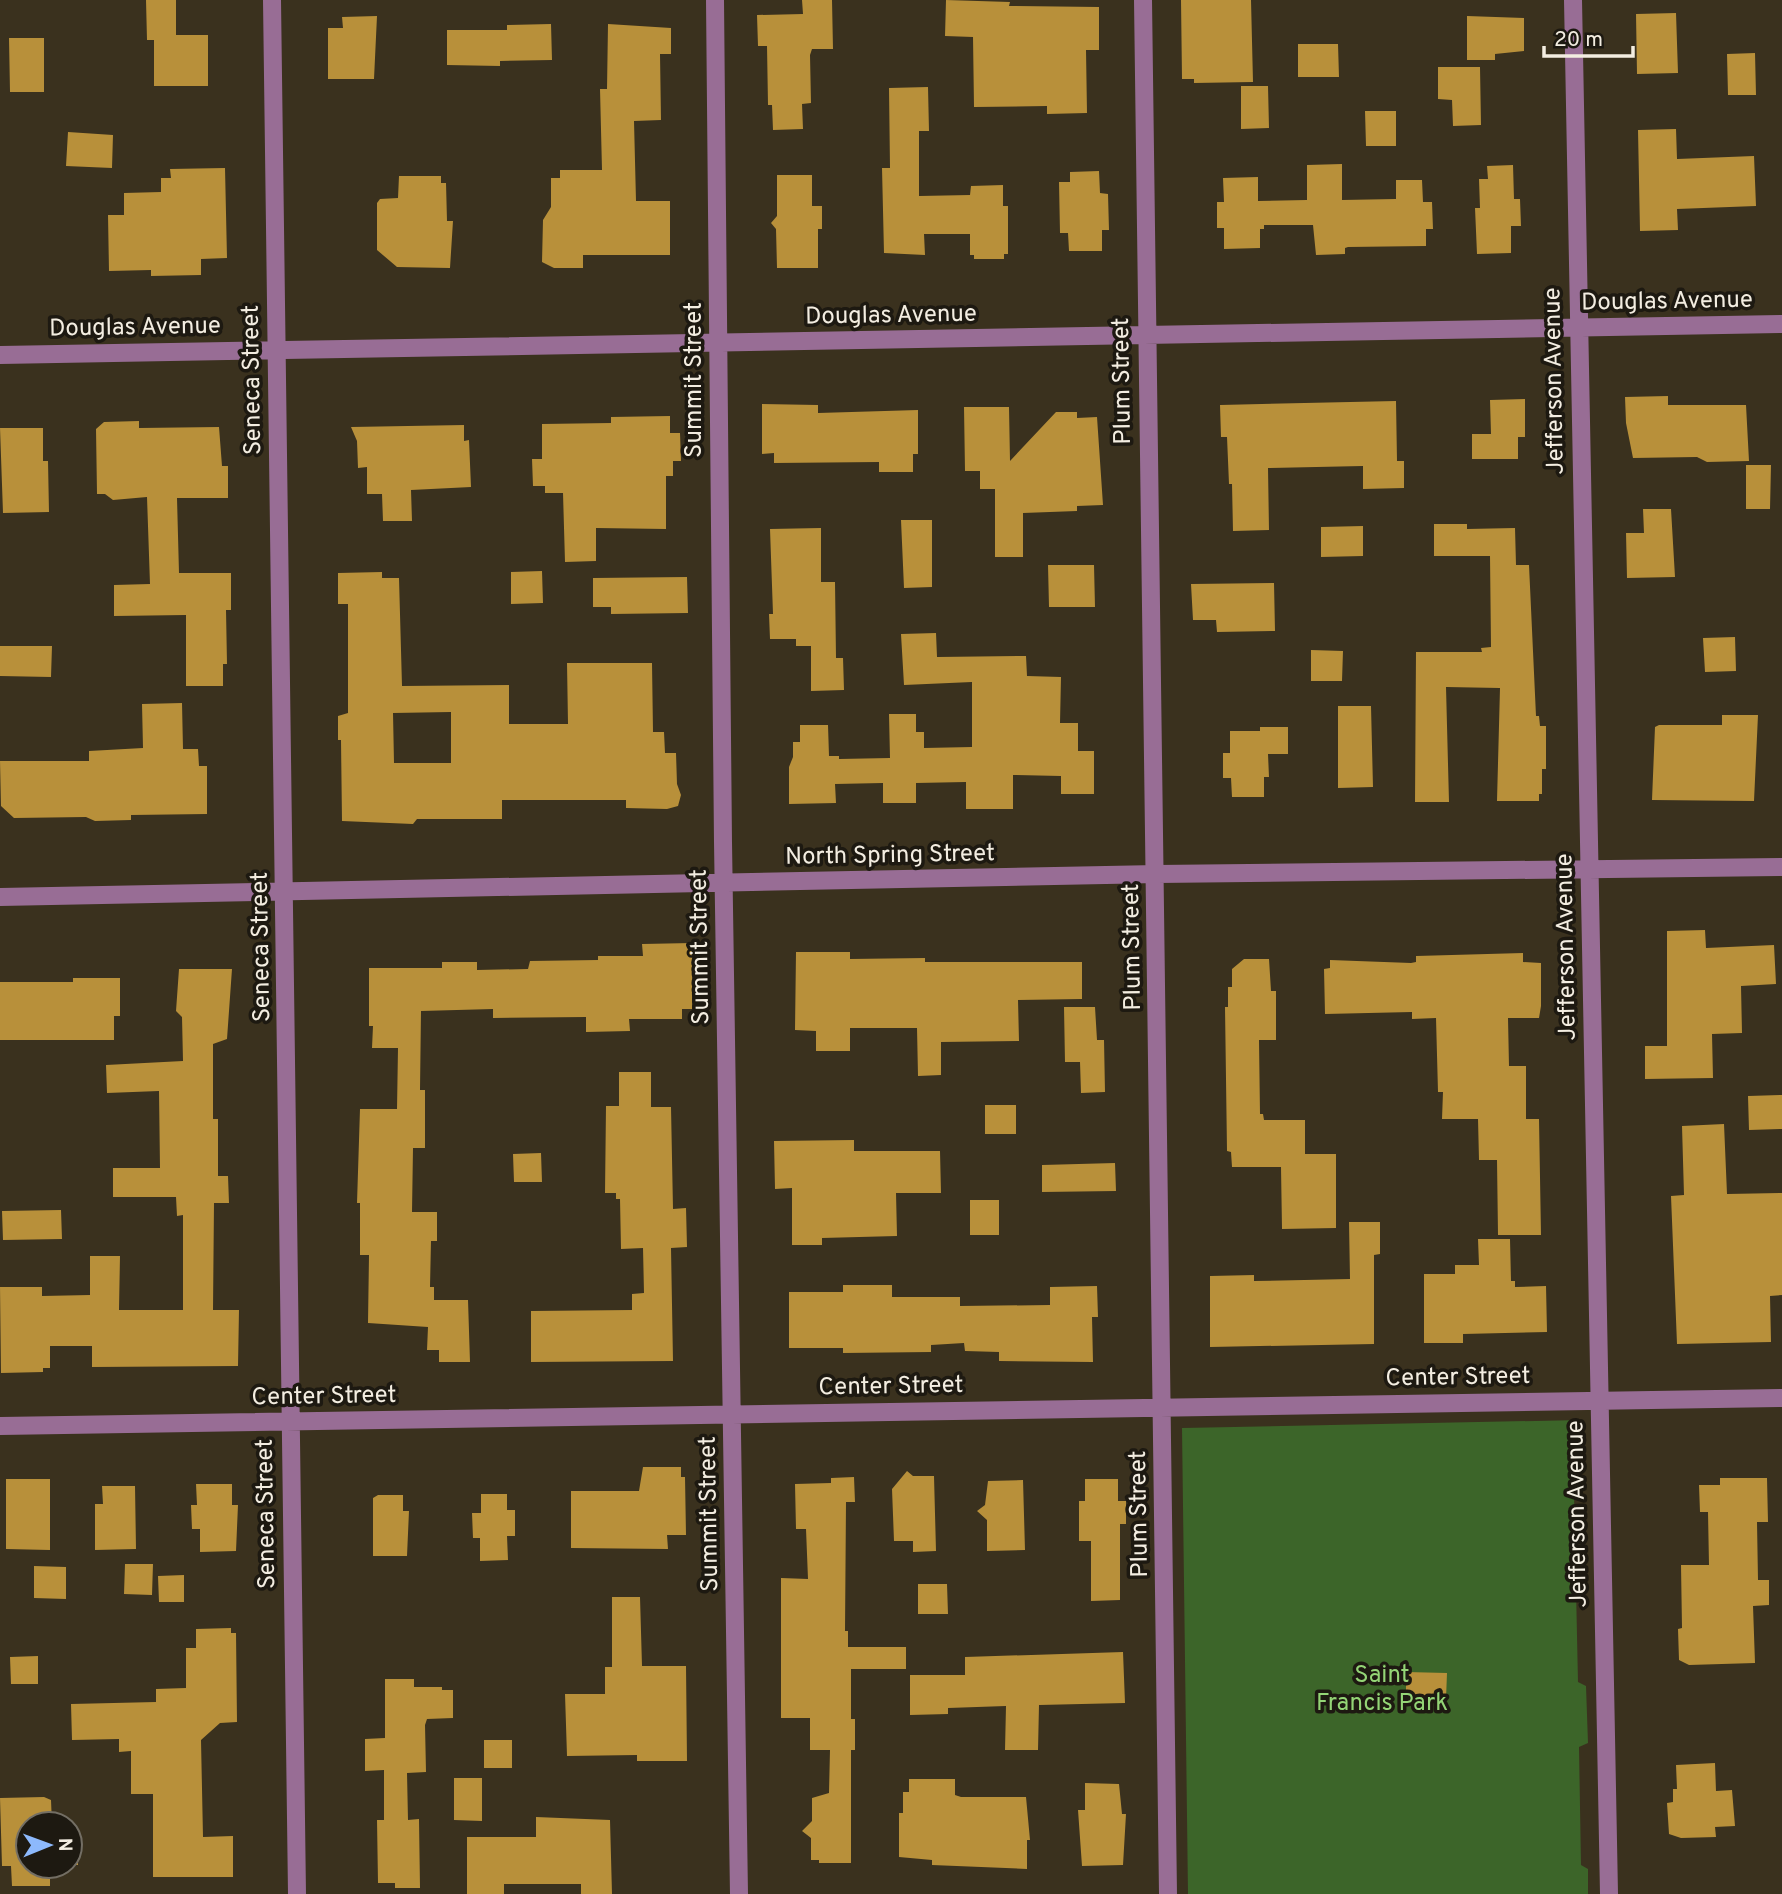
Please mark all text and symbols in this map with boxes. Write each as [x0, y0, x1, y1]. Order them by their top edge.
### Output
scale bar [1544, 14, 1633, 58]
text: 20 m [1554, 27, 1603, 54]
street label: Douglas Avenue [1581, 286, 1753, 318]
street label: Jefferson Avenue [1538, 287, 1572, 475]
street label: Douglas Avenue [805, 300, 977, 332]
street label: Summit Street [680, 302, 710, 458]
street label: Seneca Street [237, 305, 269, 455]
street label: Douglas Avenue [49, 312, 221, 344]
street label: Plum Street [1107, 317, 1139, 445]
street label: North Spring Street [785, 839, 995, 873]
street label: Jefferson Avenue [1550, 853, 1584, 1041]
street label: Summit Street [685, 869, 717, 1025]
street label: Seneca Street [246, 872, 278, 1022]
street label: Plum Street [1117, 883, 1149, 1011]
street label: Center Street [1385, 1362, 1531, 1394]
street label: Center Street [818, 1371, 964, 1403]
street label: Center Street [251, 1381, 397, 1413]
street label: Jefferson Avenue [1561, 1420, 1595, 1608]
street label: Summit Street [694, 1436, 726, 1592]
street label: Seneca Street [251, 1439, 283, 1589]
street label: Plum Street [1124, 1450, 1156, 1578]
park label: Saint Francis Park [1316, 1661, 1448, 1719]
north arrow [14, 1810, 84, 1880]
text: N [52, 1838, 76, 1852]

